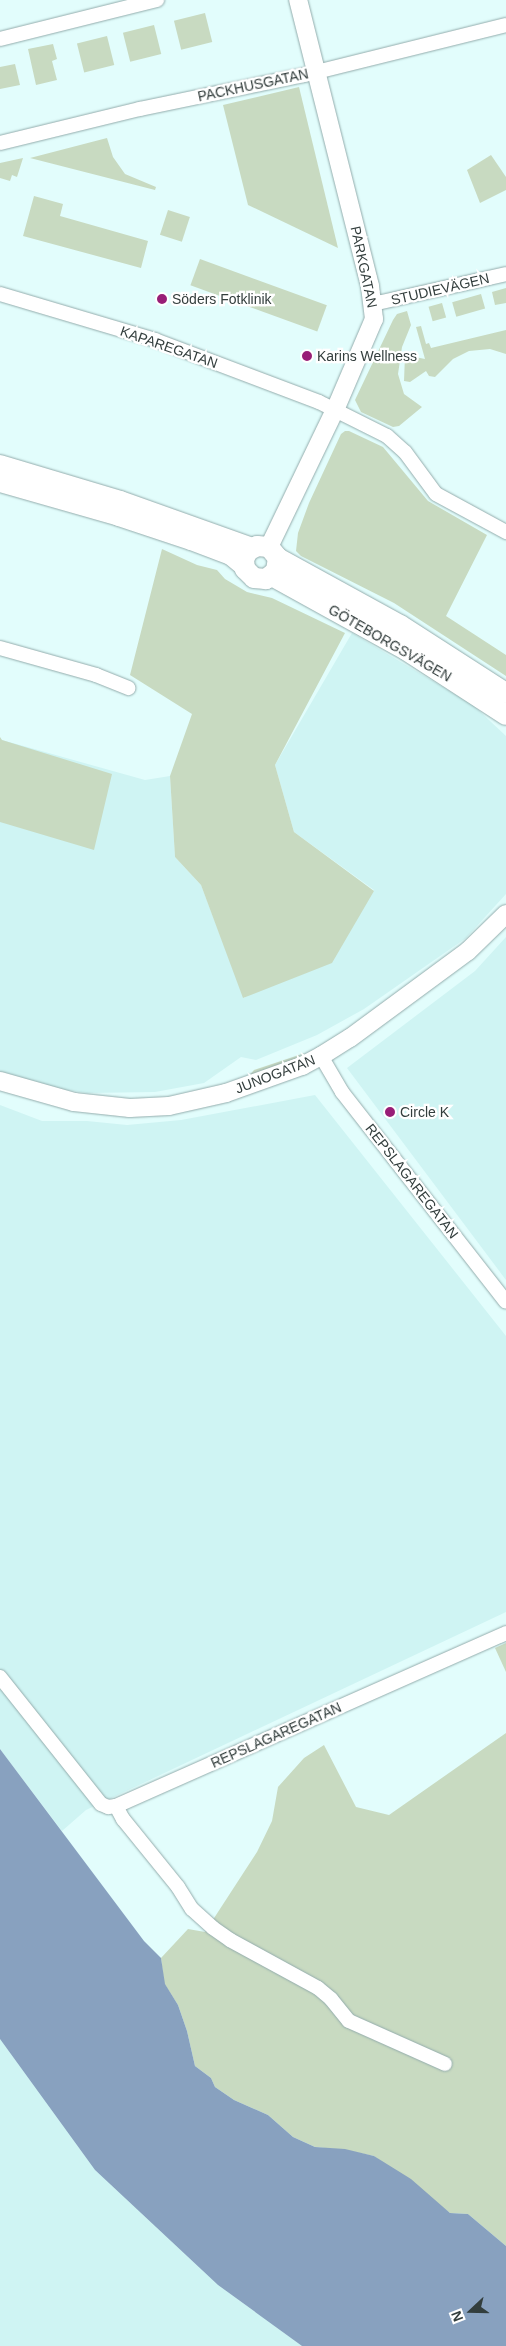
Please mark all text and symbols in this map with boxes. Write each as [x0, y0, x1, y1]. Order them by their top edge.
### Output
street label: PACKHUSGATAN [196, 65, 310, 105]
street label: PARKGATAN [347, 225, 381, 309]
street label: STUDIEVÄGEN [389, 270, 491, 308]
place label: Söders Fotklinik [172, 291, 272, 307]
marker: Söders Fotklinik [156, 293, 168, 305]
street label: KAPAREGATAN [118, 322, 220, 372]
place label: Karins Wellness [317, 348, 417, 364]
marker: Karins Wellness [301, 350, 313, 362]
street label: GÖTEBORGSVÄGEN [326, 601, 454, 685]
street label: JUNOGATAN [233, 1051, 317, 1097]
place label: Circle K [400, 1104, 449, 1120]
marker: Circle K [384, 1106, 396, 1118]
street label: REPSLAGAREGATAN [362, 1120, 462, 1242]
street label: REPSLAGAREGATAN [208, 1699, 344, 1771]
north arrow [446, 2286, 496, 2336]
text: N [448, 2309, 466, 2324]

